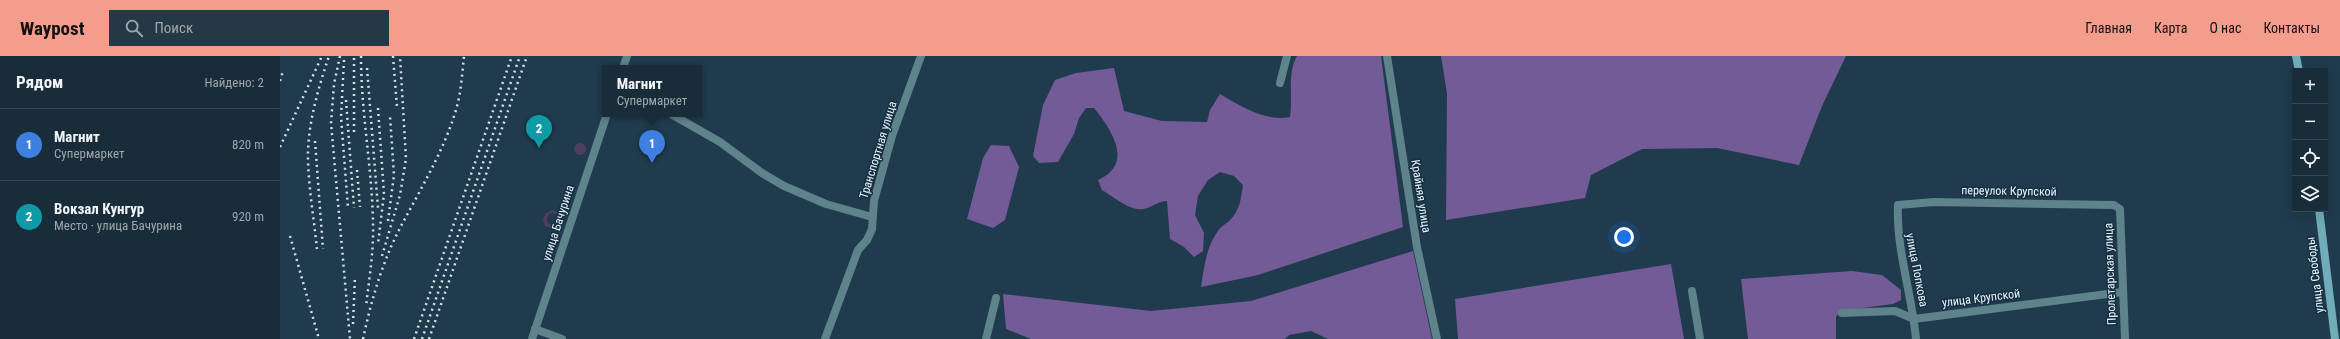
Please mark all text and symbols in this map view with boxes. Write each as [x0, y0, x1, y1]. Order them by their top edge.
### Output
search box [109, 10, 389, 46]
text: Waypost [20, 17, 85, 40]
icon: search [123, 17, 145, 39]
text: Поиск [155, 19, 193, 37]
text: Главная [2085, 20, 2132, 36]
text: Карта [2154, 20, 2187, 36]
text: О нас [2209, 20, 2241, 36]
text: Контакты [2263, 20, 2320, 36]
popup [602, 65, 702, 117]
map controls [2292, 68, 2328, 212]
button: + [2292, 68, 2328, 104]
text: Рядом [16, 72, 63, 92]
text: Найдено: 2 [204, 75, 264, 90]
text: Магнит [617, 75, 662, 93]
text: Супермаркет [617, 93, 687, 108]
street label: Транспортная улица [857, 99, 900, 200]
button: − [2292, 104, 2328, 140]
pin: 2 [526, 115, 552, 148]
text: Магнит [54, 128, 100, 146]
pin: 1 [639, 130, 665, 163]
text: 1 [26, 137, 32, 152]
text: 820 m [232, 137, 264, 152]
button: locate [2292, 140, 2328, 176]
text: Супермаркет [54, 146, 125, 161]
street label: Крайняя улица [1408, 158, 1434, 234]
button: layers [2292, 176, 2328, 212]
street label: улица Бачурина [539, 183, 577, 263]
street label: переулок Крупской [1961, 183, 2057, 199]
text: Вокзал Кунгур [54, 200, 144, 218]
text: 2 [26, 209, 32, 224]
text: 920 m [232, 209, 264, 224]
text: Место · улица Бачурина [54, 218, 182, 233]
street label: Пролетарская улица [2101, 222, 2119, 325]
your location [1614, 227, 1634, 247]
street label: улица Попкова [1903, 232, 1931, 308]
street label: улица Свободы [2303, 236, 2327, 314]
street label: улица Крупской [1941, 286, 2021, 310]

